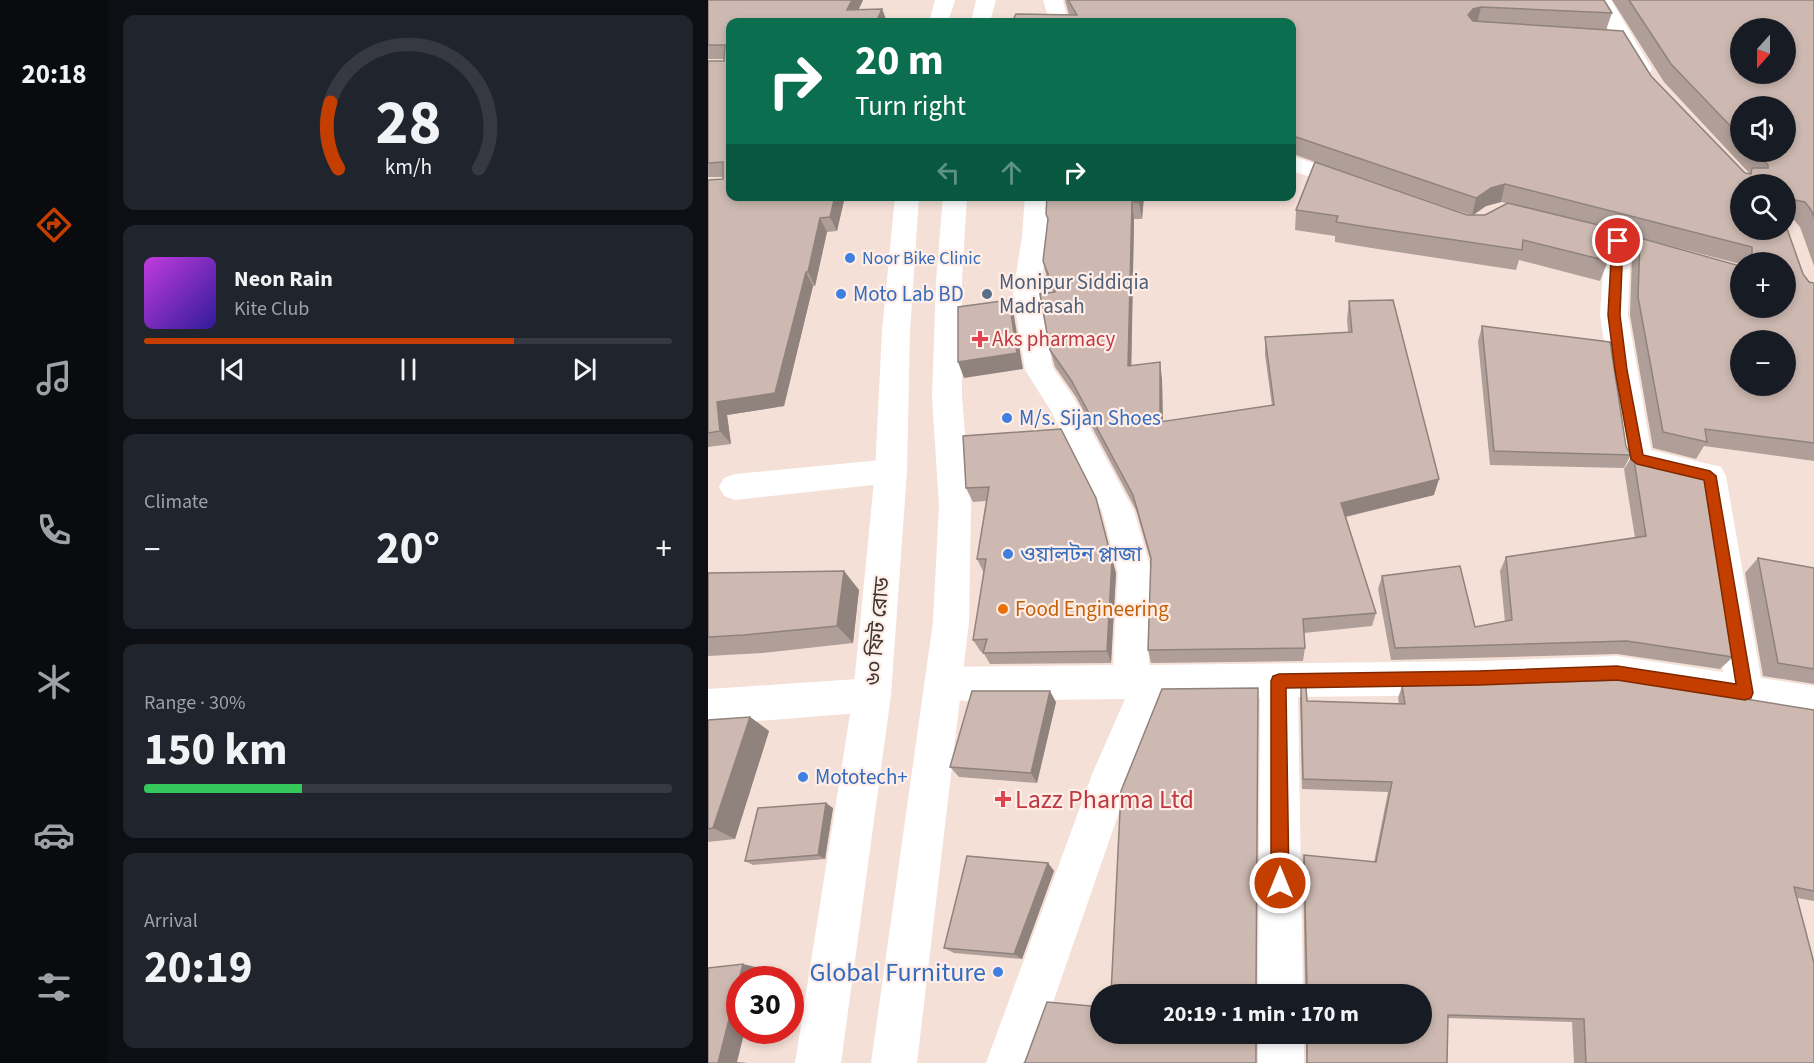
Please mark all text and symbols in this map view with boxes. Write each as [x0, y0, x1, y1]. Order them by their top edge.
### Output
north arrow [1730, 18, 1796, 84]
map controls [1730, 18, 1796, 396]
text: 20 m [855, 31, 944, 91]
icon: right [756, 42, 834, 120]
text: 20:18 [21, 55, 87, 94]
text: 28 [375, 79, 441, 168]
text: Turn right [855, 87, 966, 126]
button: sound [1730, 96, 1796, 162]
text: km/h [384, 153, 432, 184]
icon: left [932, 156, 965, 189]
icon: ahead [995, 156, 1028, 189]
icon: right [1058, 156, 1091, 189]
button: search [1730, 174, 1796, 240]
icon: directions [33, 204, 75, 246]
pin [1592, 215, 1643, 266]
icon: arrive [1601, 224, 1634, 257]
place label: Noor Bike Clinic [862, 246, 981, 271]
marker: Noor Bike Clinic [843, 251, 857, 265]
button: + [1730, 252, 1796, 318]
text: Neon Rain [234, 263, 333, 295]
place label: Monipur Siddiqia Madrasah [999, 267, 1149, 321]
place label: Moto Lab BD [853, 279, 964, 309]
marker: Moto Lab BD [834, 287, 848, 301]
marker: Monipur Siddiqia Madrasah [980, 287, 994, 301]
text: Kite Club [234, 295, 309, 323]
place label: Aks pharmacy [992, 324, 1115, 354]
button: − [1730, 330, 1796, 396]
marker: Aks pharmacy [973, 332, 987, 346]
icon: previous [216, 353, 249, 386]
icon: pause [392, 353, 425, 386]
icon: next [568, 353, 601, 386]
icon: music [33, 357, 75, 399]
place label: M/s. Sijan Shoes [1019, 403, 1161, 433]
marker: M/s. Sijan Shoes [1000, 411, 1014, 425]
text: Climate [144, 488, 208, 516]
icon: phone [33, 509, 75, 551]
text: 20° [376, 517, 440, 581]
text: − [144, 526, 160, 573]
text: + [656, 526, 672, 573]
place label: ওয়ালটন প্লাজা [1020, 539, 1142, 569]
marker: ওয়ালটন প্লাজা [1001, 547, 1015, 561]
street label: ৬০ ফিট রোড [857, 575, 897, 686]
place label: Food Engineering [1015, 594, 1169, 624]
marker: Food Engineering [996, 602, 1010, 616]
icon: climate [33, 661, 75, 703]
text: Range · 30% [144, 689, 245, 717]
text: 150 km [144, 718, 288, 782]
place label: Mototech+ [815, 762, 908, 792]
marker: Mototech+ [796, 770, 810, 784]
place label: Lazz Pharma Ltd [1015, 781, 1194, 818]
marker: Lazz Pharma Ltd [996, 792, 1010, 806]
icon: car [33, 814, 75, 856]
position arrow [1248, 851, 1312, 915]
text: Arrival [144, 907, 198, 935]
text: 20:19 [144, 936, 253, 1000]
place label: Global Furniture [809, 954, 986, 991]
marker: Global Furniture [991, 965, 1005, 979]
icon: filters [33, 966, 75, 1008]
speed limit sign: 30 [726, 966, 804, 1044]
text: 20:19 · 1 min · 170 m [1163, 998, 1359, 1030]

